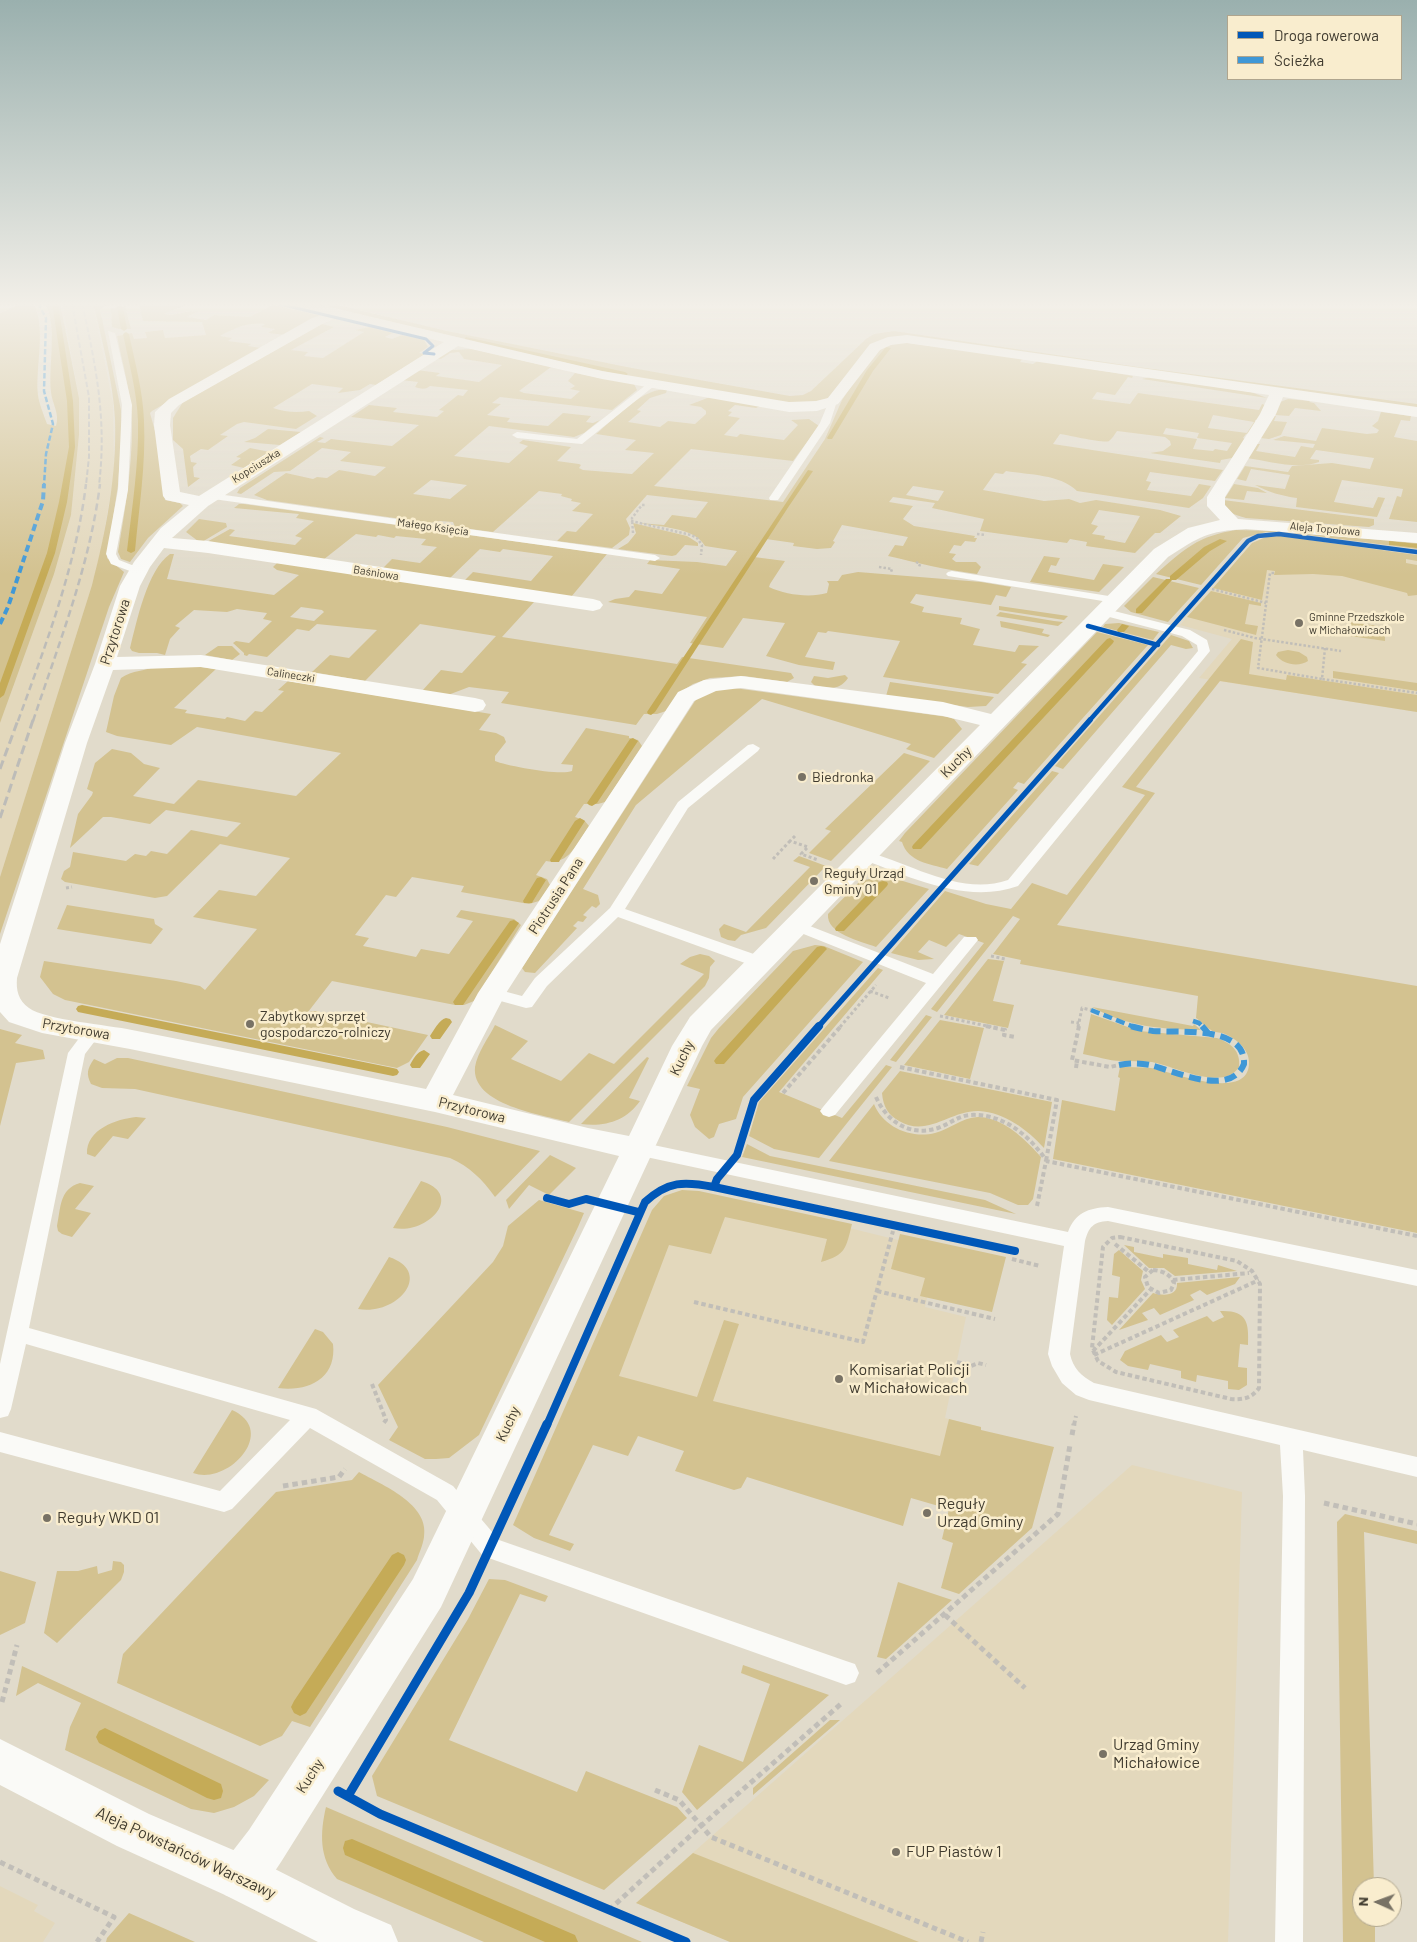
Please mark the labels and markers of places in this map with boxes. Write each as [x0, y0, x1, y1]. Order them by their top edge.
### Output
place label: Gminne Przedszkole w Michałowicach [1309, 610, 1405, 636]
marker: Gminne Przedszkole w Michałowicach [1293, 617, 1305, 629]
place label: Biedronka [812, 769, 874, 785]
marker: Biedronka [796, 771, 808, 783]
place label: Reguły Urząd Gminy 01 [824, 865, 904, 898]
marker: Reguły Urząd Gminy 01 [808, 875, 820, 887]
place label: Zabytkowy sprzęt gospodarczo-rolniczy [260, 1008, 391, 1040]
marker: Zabytkowy sprzęt gospodarczo-rolniczy [244, 1018, 256, 1030]
place label: Komisariat Policji w Michałowicach [849, 1360, 969, 1398]
marker: Komisariat Policji w Michałowicach [833, 1373, 845, 1385]
place label: Reguły Urząd Gminy [937, 1494, 1023, 1532]
marker: Reguły Urząd Gminy [921, 1507, 933, 1519]
place label: Reguły WKD 01 [57, 1508, 159, 1528]
marker: Reguły WKD 01 [41, 1512, 53, 1524]
place label: Urząd Gminy Michałowice [1113, 1735, 1200, 1773]
marker: Urząd Gminy Michałowice [1097, 1748, 1109, 1760]
place label: FUP Piastów 1 [906, 1842, 1002, 1862]
marker: FUP Piastów 1 [890, 1846, 902, 1858]

